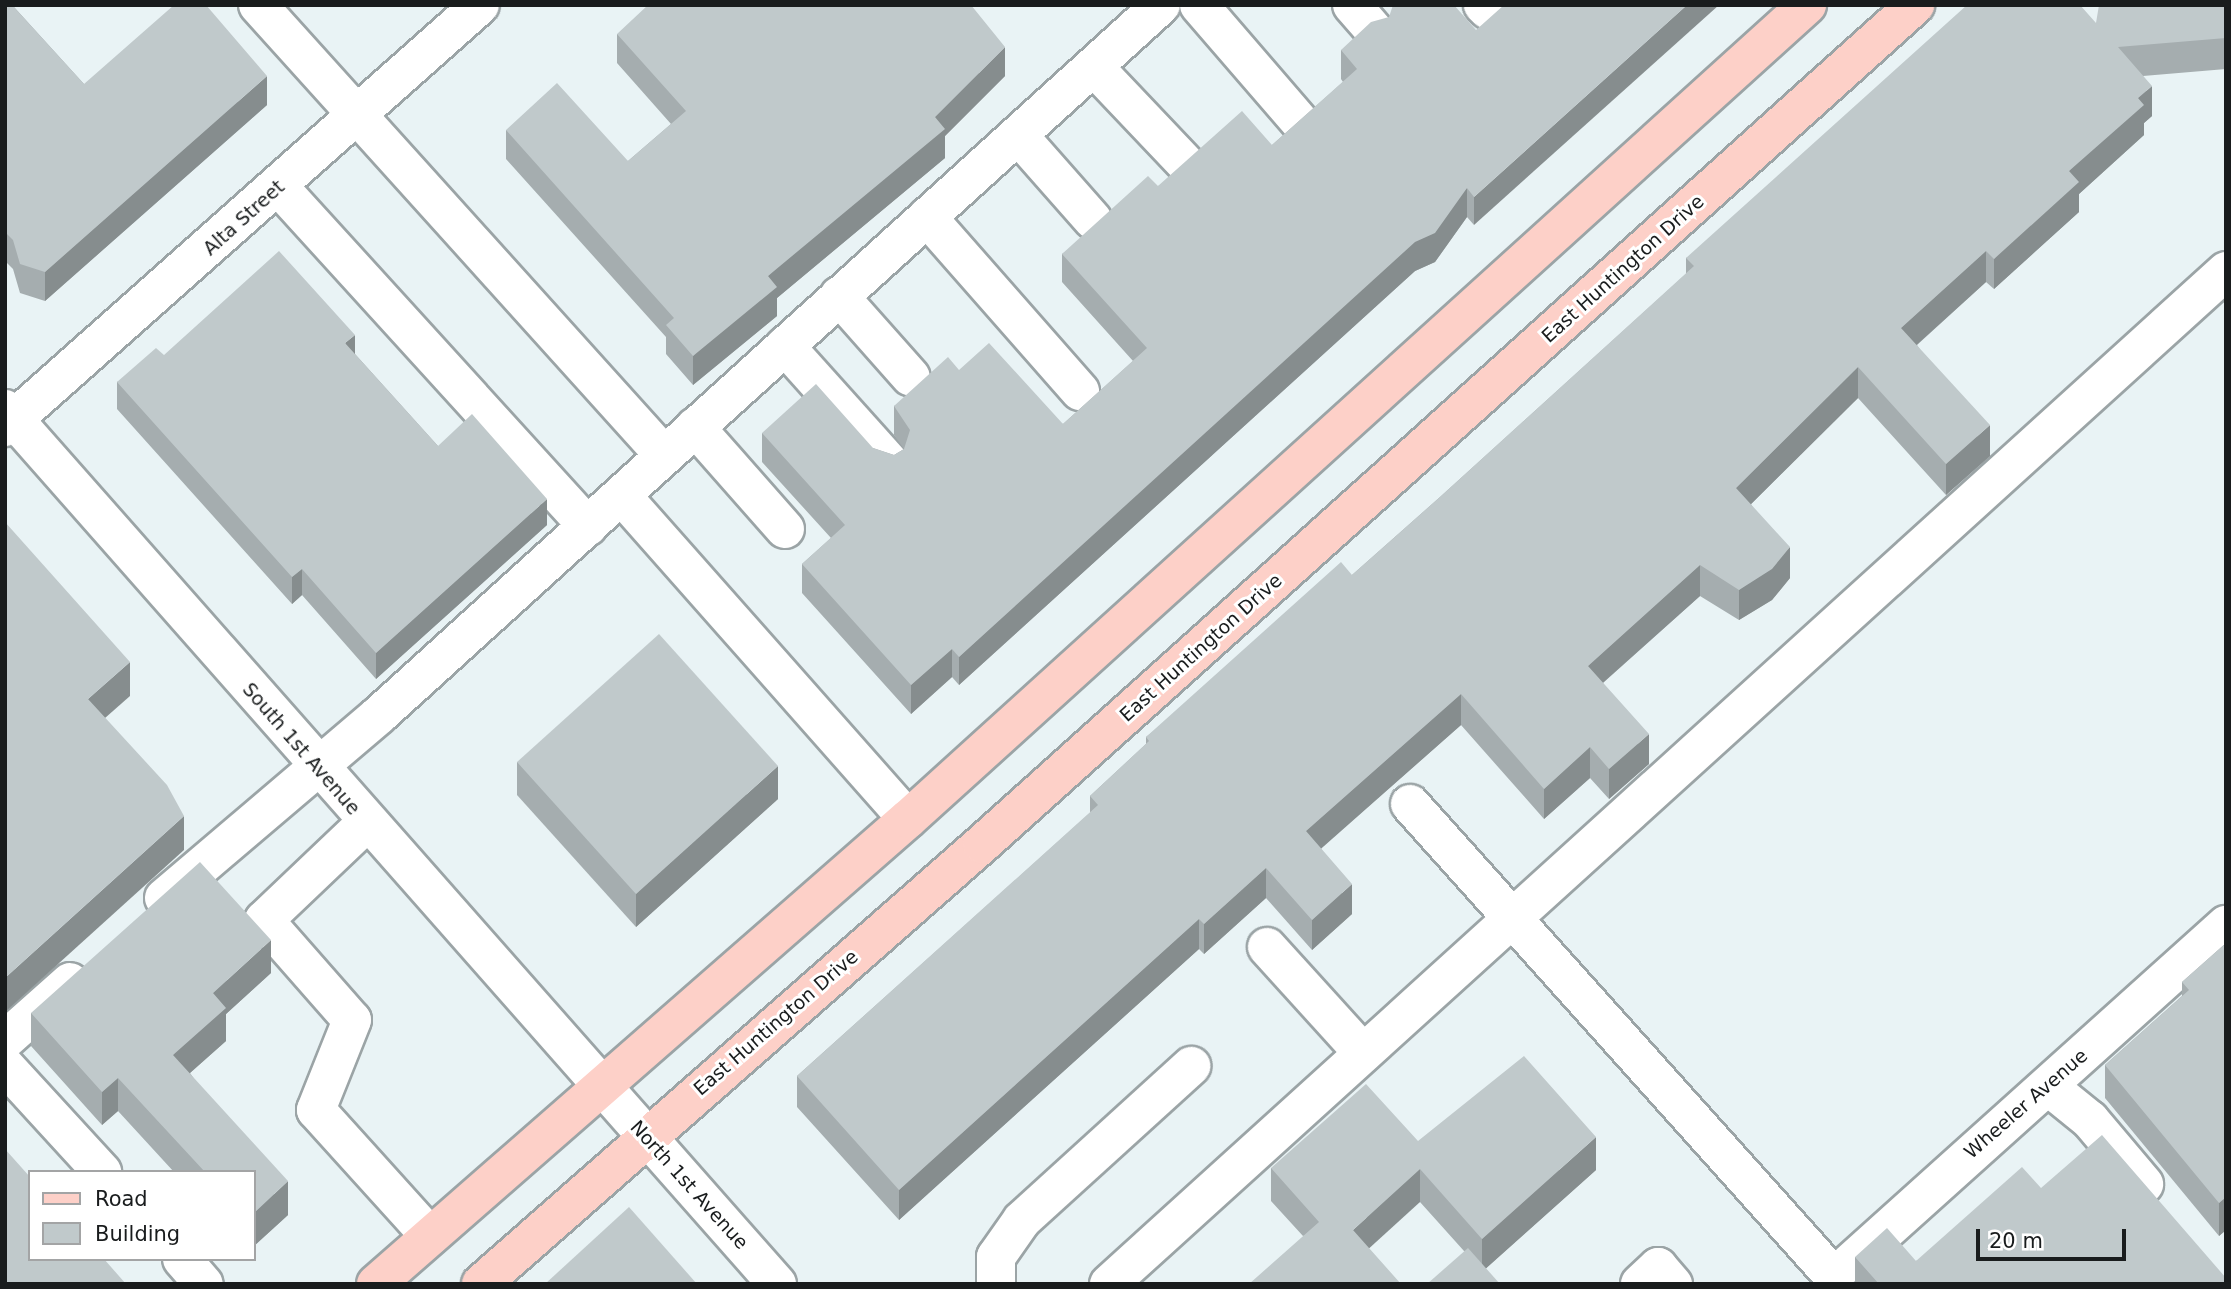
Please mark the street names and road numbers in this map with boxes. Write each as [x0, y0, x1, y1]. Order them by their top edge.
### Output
street label: Alta Street [199, 176, 289, 260]
street label: East Huntington Drive [1537, 190, 1709, 348]
street label: East Huntington Drive [1115, 569, 1287, 727]
street label: South 1st Avenue [238, 678, 364, 820]
street label: East Huntington Drive [689, 945, 863, 1101]
street label: Wheeler Avenue [1960, 1044, 2092, 1164]
street label: North 1st Avenue [625, 1116, 753, 1254]

